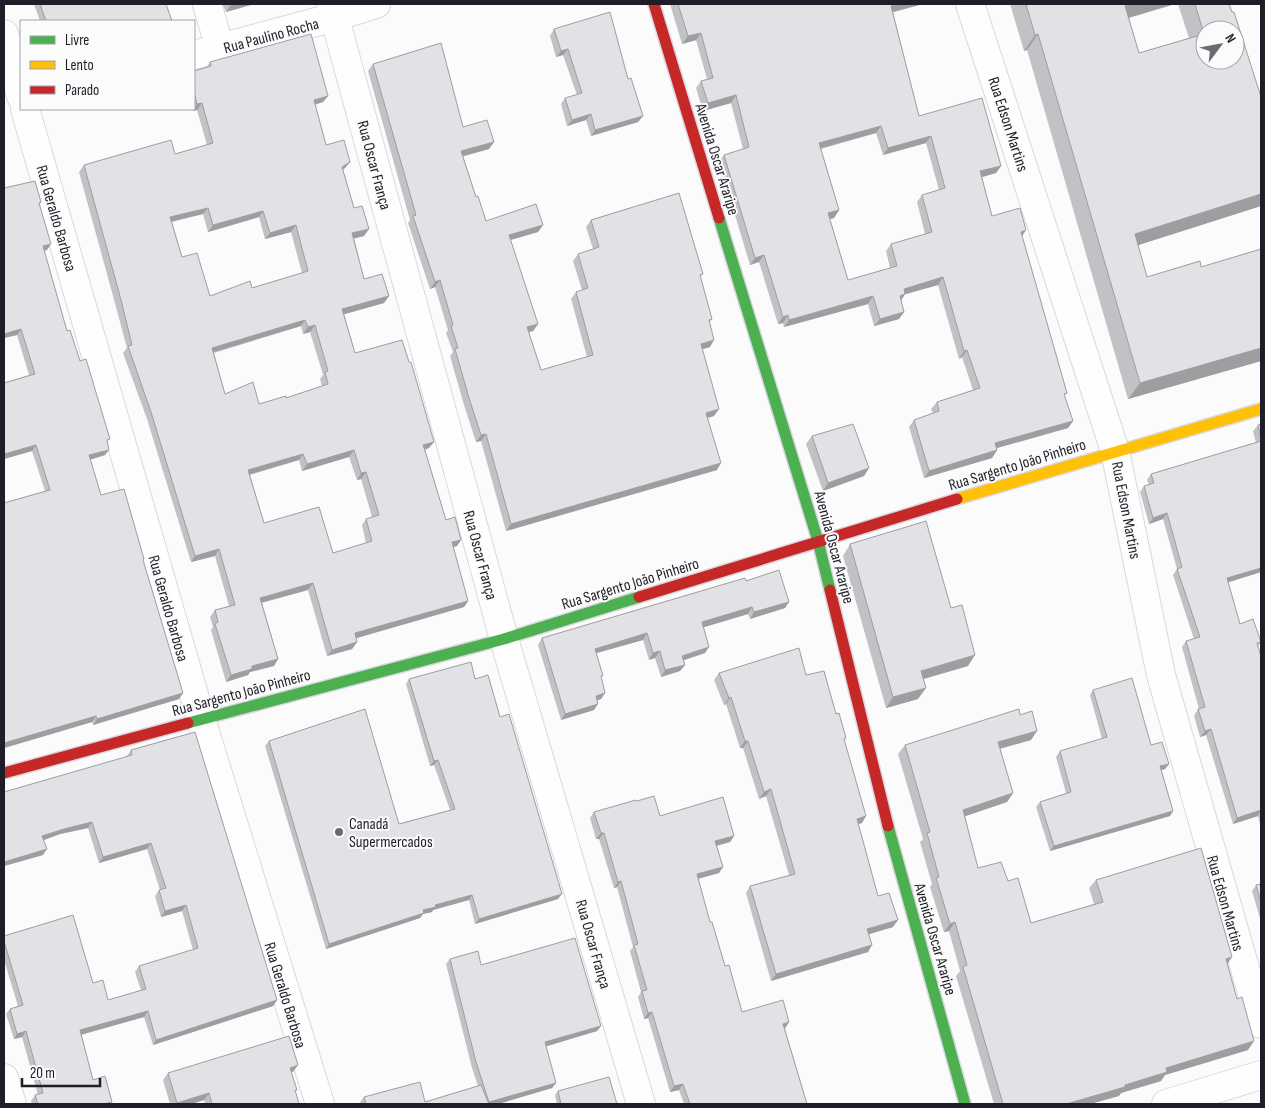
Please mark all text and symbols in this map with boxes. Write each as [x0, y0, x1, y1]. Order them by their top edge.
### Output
street label: Rua Paulino Rocha [222, 15, 321, 58]
legend [20, 20, 195, 110]
north arrow [1195, 20, 1245, 70]
text: Livre [65, 31, 89, 50]
text: N [1221, 31, 1240, 46]
text: Lento [65, 56, 94, 75]
street label: Rua Edson Martins [983, 75, 1032, 175]
text: Parado [65, 81, 99, 100]
street label: Avenida Oscar Araripe [690, 100, 743, 218]
street label: Rua Oscar França [353, 119, 395, 212]
street label: Rua Geraldo Barbosa [31, 163, 80, 274]
street label: Rua Sargento João Pinheiro [946, 435, 1088, 495]
street label: Rua Edson Martins [1107, 460, 1144, 561]
street label: Avenida Oscar Araripe [809, 488, 858, 606]
street label: Rua Oscar França [459, 509, 501, 602]
street label: Rua Geraldo Barbosa [143, 553, 192, 664]
street label: Rua Sargento João Pinheiro [559, 554, 701, 614]
street label: Rua Sargento João Pinheiro [170, 666, 313, 721]
place label: Canadá Supermercados [349, 815, 433, 852]
marker: Canadá Supermercados [333, 826, 345, 838]
street label: Rua Edson Martins [1202, 853, 1247, 954]
street label: Avenida Oscar Araripe [909, 880, 960, 998]
street label: Rua Oscar França [571, 898, 614, 991]
street label: Rua Geraldo Barbosa [259, 940, 310, 1051]
scale bar [22, 1056, 100, 1088]
text: 20 m [30, 1064, 55, 1083]

